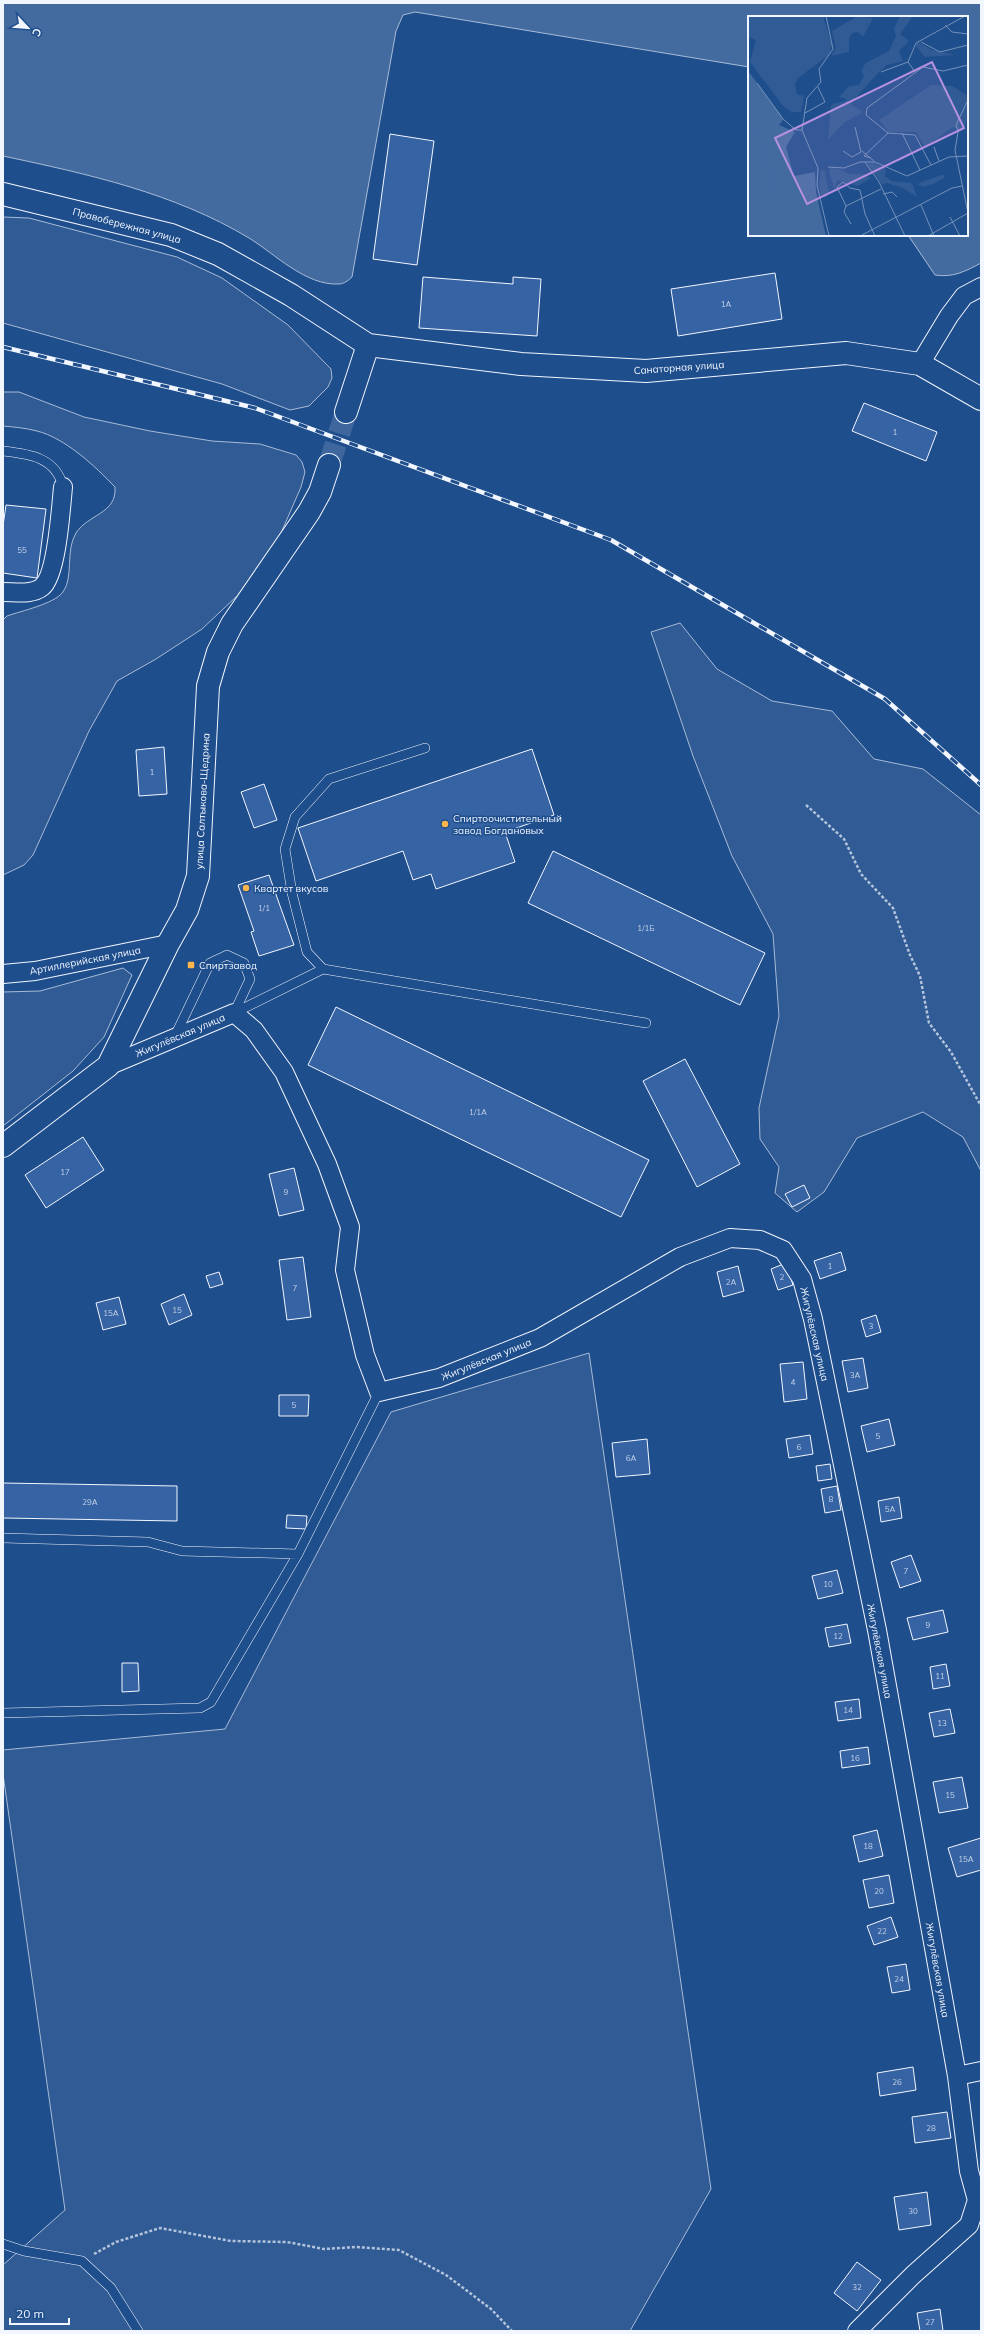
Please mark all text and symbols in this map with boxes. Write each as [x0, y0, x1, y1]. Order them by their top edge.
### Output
north arrow [8, 8, 48, 48]
inset map [748, 16, 968, 236]
text: С [29, 26, 45, 39]
street label: Правобережная улица [71, 205, 182, 246]
house number: 1А [721, 299, 731, 309]
street label: Санаторная улица [633, 358, 725, 377]
house number: 1 [893, 427, 898, 437]
house number: 55 [17, 545, 27, 555]
street label: улица Салтыкова-Щедрина [192, 732, 213, 870]
house number: 1 [150, 767, 155, 777]
place label: Спиртоочистительный завод Богдановых [453, 812, 562, 837]
marker: Спиртоочистительный завод Богдановых [440, 819, 450, 829]
place label: Квартет вкусов [254, 882, 329, 895]
marker: Квартет вкусов [241, 883, 251, 893]
house number: 1/1 [258, 903, 270, 913]
house number: 1/1Б [637, 923, 655, 933]
street label: Артиллерийская улица [28, 943, 142, 978]
place label: Спиртзавод [199, 959, 257, 972]
marker: Спиртзавод [186, 960, 196, 970]
street label: Жигулёвская улица [133, 1011, 227, 1060]
house number: 1/1А [469, 1107, 487, 1117]
house number: 17 [60, 1167, 70, 1177]
house number: 9 [284, 1187, 289, 1197]
house number: 1 [828, 1261, 833, 1271]
house number: 2 [780, 1272, 785, 1282]
house number: 2А [726, 1277, 736, 1287]
house number: 7 [293, 1283, 298, 1293]
street label: Жигулёвская улица [797, 1286, 832, 1382]
house number: 15 [172, 1305, 182, 1315]
house number: 15А [103, 1308, 119, 1318]
house number: 3 [869, 1321, 874, 1331]
street label: Жигулёвская улица [439, 1335, 533, 1384]
house number: 3А [850, 1370, 860, 1380]
house number: 4 [791, 1377, 796, 1387]
house number: 5 [292, 1400, 297, 1410]
house number: 5 [876, 1431, 881, 1441]
house number: 6 [797, 1442, 802, 1452]
house number: 6А [626, 1453, 636, 1463]
house number: 8 [829, 1494, 834, 1504]
house number: 29А [82, 1497, 98, 1507]
house number: 5А [885, 1504, 895, 1514]
house number: 7 [904, 1566, 909, 1576]
house number: 10 [823, 1579, 833, 1589]
street label: Жигулёвская улица [864, 1603, 895, 1700]
house number: 9 [926, 1620, 931, 1630]
house number: 12 [833, 1631, 843, 1641]
house number: 11 [935, 1671, 945, 1681]
house number: 14 [843, 1705, 853, 1715]
house number: 13 [937, 1718, 947, 1728]
house number: 16 [850, 1753, 860, 1763]
house number: 15 [945, 1790, 955, 1800]
house number: 18 [863, 1841, 873, 1851]
house number: 15А [958, 1854, 974, 1864]
house number: 20 [874, 1886, 884, 1896]
street label: Жигулёвская улица [923, 1922, 952, 2019]
house number: 22 [877, 1926, 887, 1936]
house number: 24 [894, 1974, 904, 1984]
house number: 26 [892, 2077, 902, 2087]
house number: 28 [926, 2123, 936, 2133]
house number: 30 [908, 2206, 918, 2216]
house number: 32 [852, 2282, 862, 2292]
scale bar [10, 2300, 69, 2326]
text: 20 m [16, 2306, 44, 2321]
house number: 27 [925, 2317, 935, 2327]

